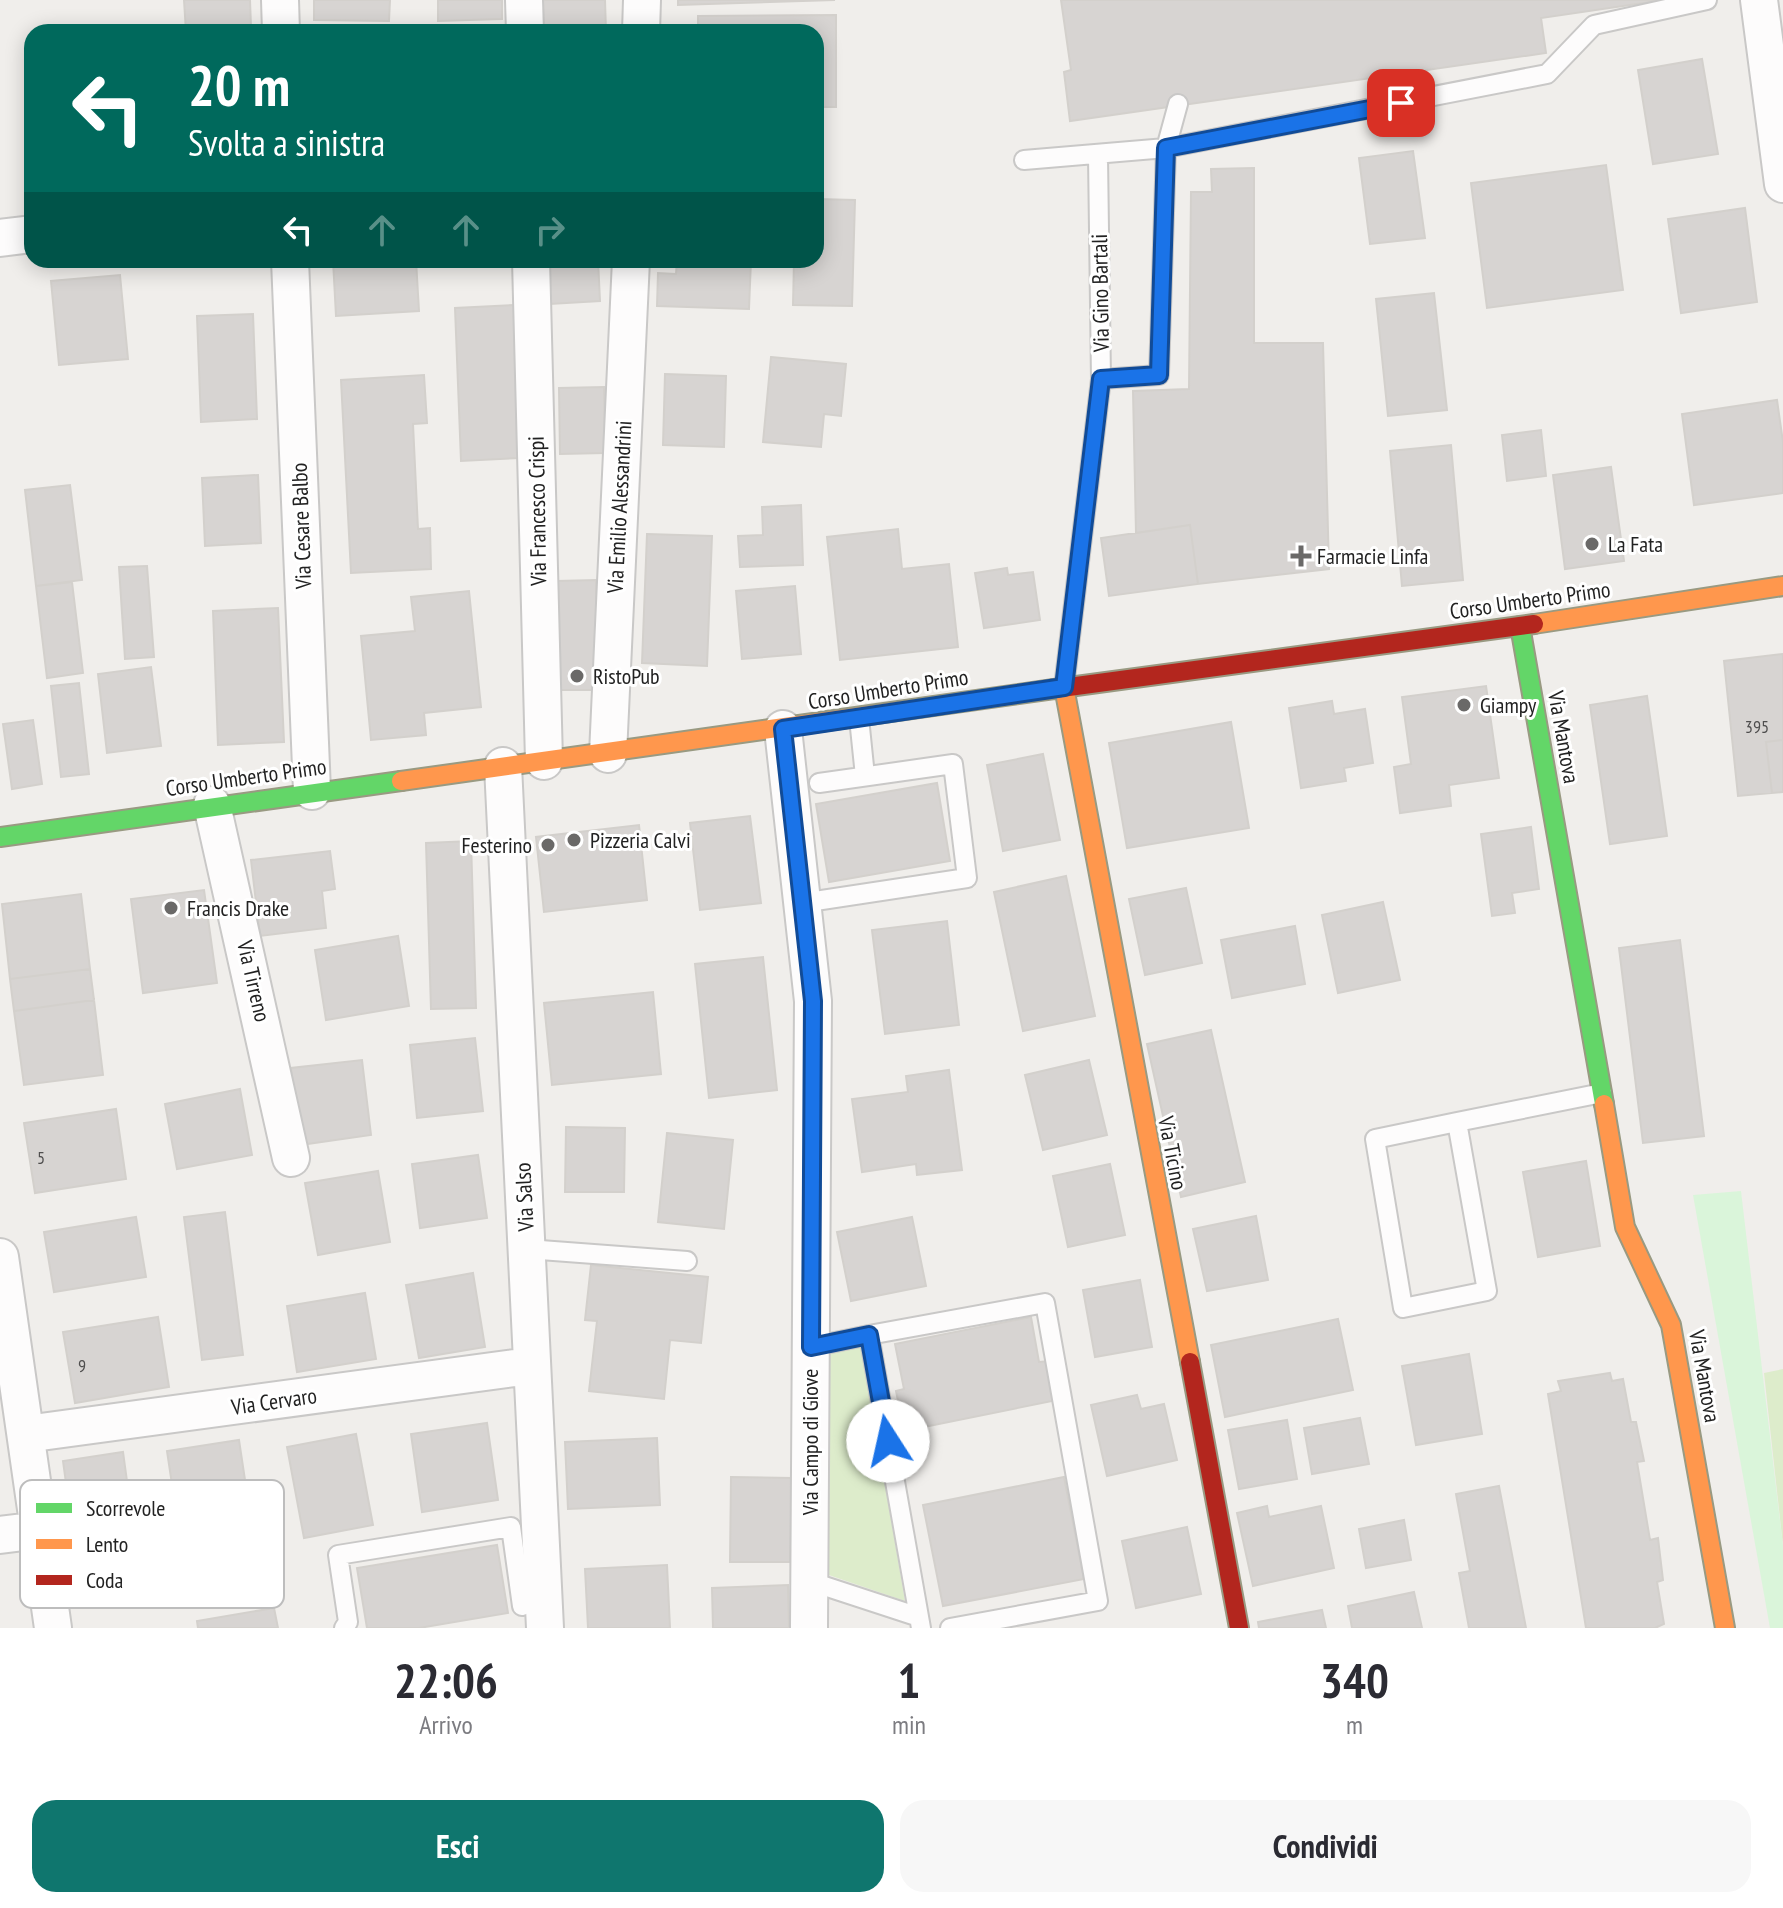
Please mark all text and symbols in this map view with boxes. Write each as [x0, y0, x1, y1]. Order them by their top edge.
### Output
text: 20 m [188, 49, 290, 121]
icon: left [56, 56, 160, 160]
pin [1367, 69, 1435, 137]
icon: arrive [1379, 81, 1423, 125]
text: Svolta a sinistra [188, 119, 385, 166]
icon: left [276, 208, 320, 252]
icon: ahead [360, 208, 404, 252]
icon: ahead [444, 208, 488, 252]
icon: right [528, 208, 572, 252]
street label: Via Gino Bartali [1085, 234, 1115, 353]
street label: Via Emilio Alessandrini [600, 420, 638, 595]
street label: Via Francesco Crispi [522, 436, 552, 587]
street label: Via Cesare Balbo [285, 462, 317, 591]
place label: La Fata [1608, 530, 1663, 558]
marker: La Fata [1583, 535, 1601, 553]
place label: Farmacie Linfa [1317, 542, 1428, 570]
marker: Farmacie Linfa [1292, 547, 1310, 565]
street label: Corso Umberto Primo [1448, 575, 1612, 625]
place label: RistoPub [593, 662, 660, 690]
street label: Corso Umberto Primo [806, 663, 970, 715]
marker: RistoPub [568, 667, 586, 685]
street label: Via Mantova [1542, 688, 1586, 785]
place label: Giampy [1480, 691, 1537, 719]
marker: Giampy [1455, 696, 1473, 714]
house number: 395 [1745, 715, 1769, 738]
street label: Corso Umberto Primo [164, 752, 328, 802]
place label: Pizzeria Calvi [590, 826, 691, 854]
place label: Festerino [461, 831, 532, 859]
marker: Pizzeria Calvi [565, 831, 583, 849]
marker: Festerino [539, 836, 557, 854]
place label: Francis Drake [187, 894, 289, 922]
marker: Francis Drake [162, 899, 180, 917]
street label: Via Tirreno [231, 937, 277, 1024]
street label: Via Ticino [1152, 1113, 1194, 1192]
house number: 5 [37, 1146, 45, 1169]
street label: Via Salso [508, 1162, 540, 1233]
street label: Via Mantova [1683, 1327, 1727, 1424]
house number: 9 [78, 1354, 86, 1377]
street label: Via Campo di Giove [796, 1369, 824, 1516]
street label: Via Cervaro [229, 1381, 318, 1421]
position arrow [846, 1399, 930, 1483]
legend [20, 1480, 284, 1608]
text: Scorrevole [86, 1494, 165, 1522]
text: Lento [86, 1530, 128, 1558]
text: Coda [86, 1566, 123, 1594]
text: 22:06 [394, 1649, 498, 1711]
text: 1 [898, 1649, 920, 1711]
text: 340 [1320, 1649, 1389, 1711]
text: Arrivo [419, 1708, 473, 1741]
text: min [892, 1708, 926, 1741]
text: m [1346, 1708, 1363, 1741]
button: Esci [32, 1800, 884, 1892]
button: Condividi [900, 1800, 1751, 1892]

